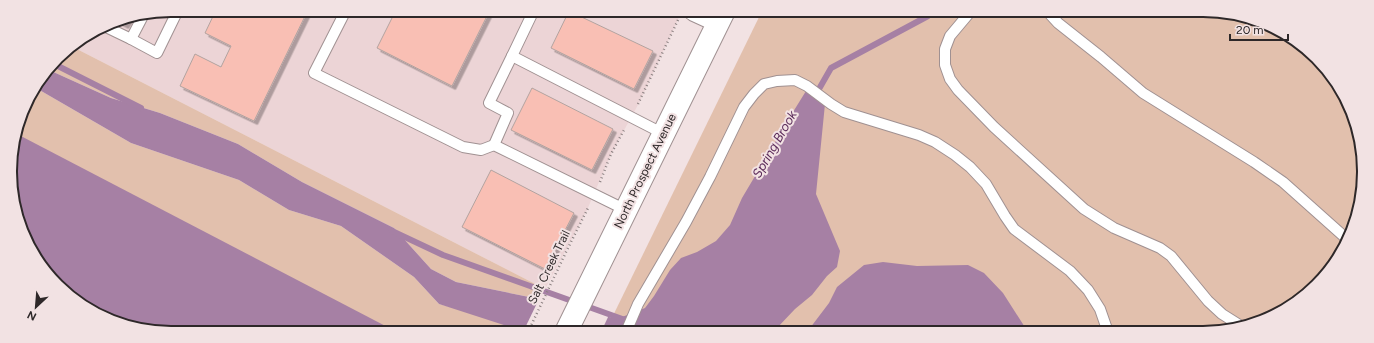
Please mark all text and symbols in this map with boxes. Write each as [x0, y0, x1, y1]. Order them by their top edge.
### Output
scale bar [1230, 16, 1288, 42]
text: 20 m [1236, 23, 1264, 37]
water label: Spring Brook [749, 107, 800, 180]
street label: North Prospect Avenue [611, 111, 679, 231]
street label: Salt Creek Trail [525, 228, 573, 306]
north arrow [16, 287, 56, 327]
text: N [25, 308, 39, 323]

